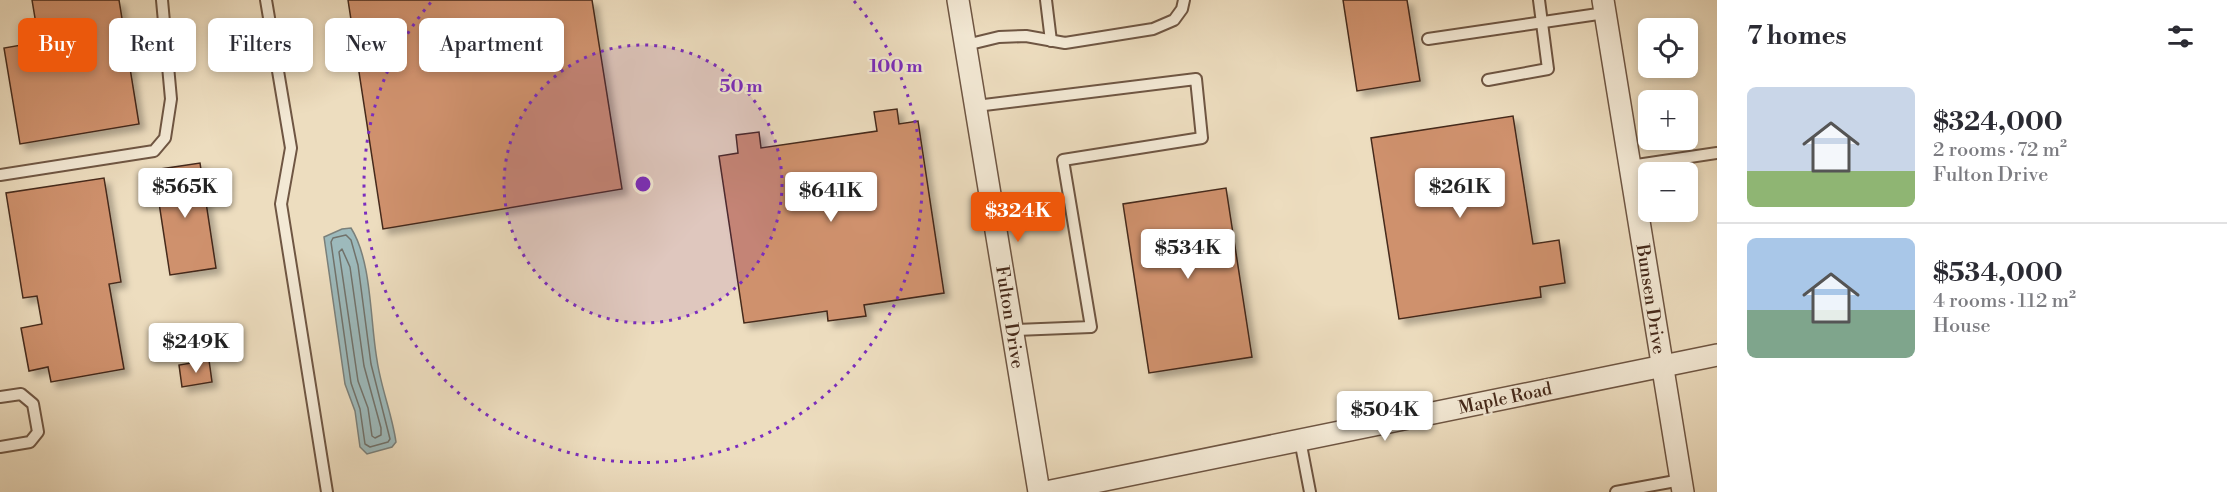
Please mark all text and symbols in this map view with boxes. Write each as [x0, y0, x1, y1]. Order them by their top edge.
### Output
chip: Buy [18, 18, 97, 72]
chip: Rent [109, 18, 196, 72]
chip: Filters [208, 18, 313, 72]
chip: New [325, 18, 407, 72]
chip: Apartment [419, 18, 564, 72]
map controls [1638, 18, 1698, 222]
button: locate [1638, 18, 1698, 78]
text: 7 homes [1747, 20, 1847, 52]
icon: filters [2164, 20, 2197, 53]
text: 100 m [869, 55, 923, 78]
text: 50 m [719, 75, 763, 98]
button: + [1638, 90, 1698, 150]
text: $324,000 [1933, 106, 2063, 138]
icon: home [1795, 111, 1867, 183]
text: 2 rooms · 72 m² [1933, 138, 2067, 163]
button: − [1638, 162, 1698, 222]
text: Fulton Drive [1933, 163, 2048, 188]
pin: $565K [143, 168, 227, 219]
pin: $261K [1418, 168, 1502, 219]
pin: $641K [789, 172, 873, 223]
centre of rings [633, 174, 653, 194]
text: $565K [152, 175, 218, 200]
text: $261K [1429, 175, 1491, 200]
text: $641K [799, 179, 863, 204]
pin: $324K [976, 192, 1060, 243]
text: $324K [985, 199, 1051, 224]
pin: $534K [1146, 229, 1230, 280]
text: $534K [1155, 236, 1221, 261]
street label: Bunsen Drive [1630, 242, 1671, 356]
text: $534,000 [1933, 257, 2063, 289]
icon: home [1795, 262, 1867, 334]
street label: Fulton Drive [990, 264, 1029, 370]
text: 4 rooms · 112 m² [1933, 289, 2076, 314]
text: House [1933, 314, 1991, 339]
pin: $249K [154, 323, 238, 374]
text: $249K [163, 330, 229, 355]
street label: Maple Road [1456, 377, 1555, 420]
pin: $504K [1343, 391, 1427, 442]
text: $504K [1351, 398, 1419, 423]

